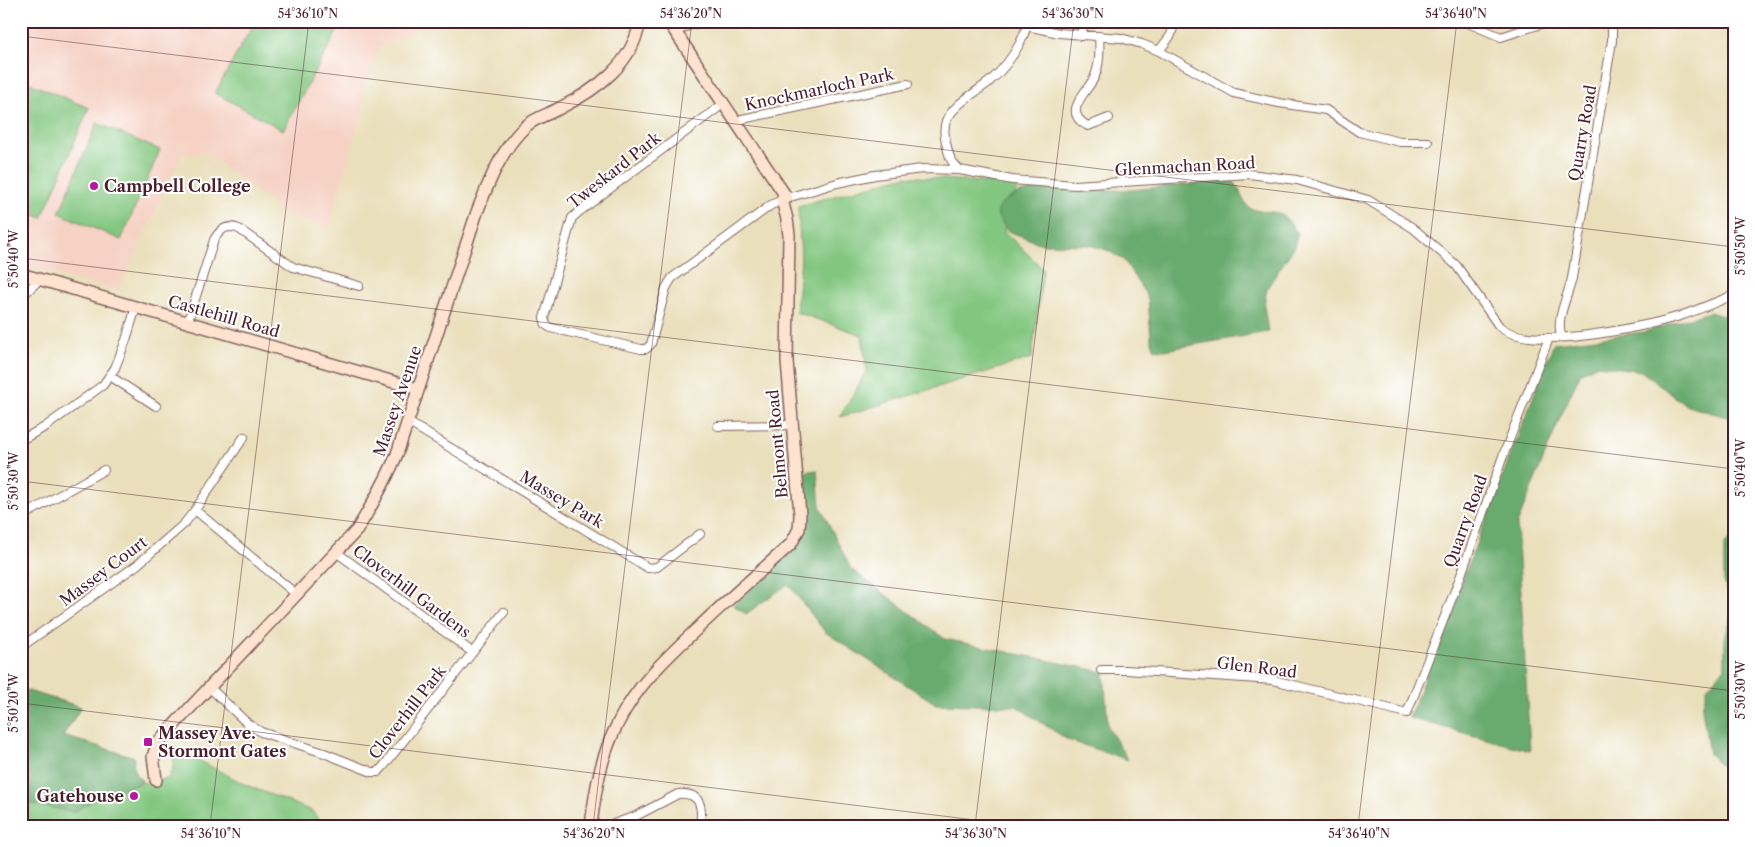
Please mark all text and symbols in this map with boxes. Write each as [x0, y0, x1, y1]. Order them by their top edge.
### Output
text: 54°36'10"N [278, 6, 338, 21]
text: 54°36'20"N [660, 6, 722, 21]
text: 54°36'30"N [1042, 6, 1104, 21]
text: 54°36'40"N [1425, 6, 1487, 21]
street label: Knockmarloch Park [743, 63, 896, 115]
street label: Quarry Road [1564, 83, 1600, 183]
street label: Tweskard Park [563, 127, 665, 213]
street label: Glenmachan Road [1114, 152, 1256, 180]
place label: Campbell College [104, 176, 251, 196]
marker: Campbell College [88, 180, 100, 192]
text: 5°50'50"W [1733, 216, 1748, 275]
text: 5°50'40"W [6, 229, 21, 288]
street label: Castlehill Road [166, 291, 282, 342]
street label: Massey Avenue [369, 343, 425, 459]
street label: Belmont Road [762, 389, 792, 499]
text: 5°50'40"W [1733, 438, 1748, 497]
text: 5°50'30"W [6, 451, 21, 510]
street label: Massey Park [516, 466, 608, 532]
street label: Quarry Road [1439, 472, 1491, 570]
street label: Massey Court [55, 531, 151, 610]
street label: Cloverhill Gardens [349, 540, 475, 642]
street label: Glen Road [1216, 652, 1298, 682]
street label: Cloverhill Park [364, 660, 450, 763]
text: 5°50'30"W [1733, 660, 1748, 719]
text: 5°50'20"W [6, 673, 21, 733]
place label: Massey Ave. Stormont Gates [158, 723, 286, 761]
marker: Massey Ave. Stormont Gates [142, 736, 154, 748]
place label: Gatehouse [36, 786, 124, 806]
marker: Gatehouse [128, 790, 140, 802]
text: 54°36'10"N [181, 826, 241, 841]
text: 54°36'20"N [563, 826, 625, 841]
text: 54°36'30"N [945, 826, 1007, 841]
text: 54°36'40"N [1328, 826, 1390, 841]

